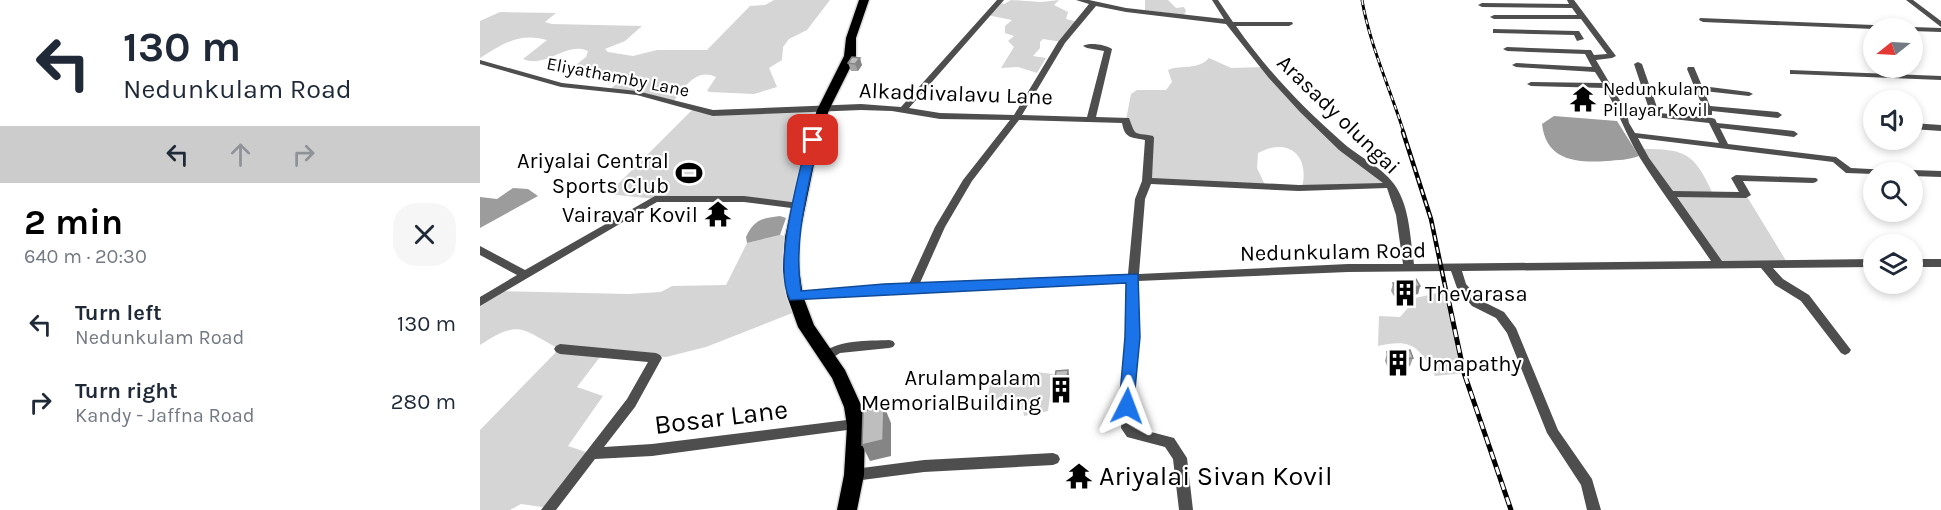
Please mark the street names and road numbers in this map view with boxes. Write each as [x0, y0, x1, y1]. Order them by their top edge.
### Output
street label: Arasady olungai [1271, 50, 1405, 180]
street label: Eliyathamby Lane [545, 52, 691, 102]
street label: Alkaddivalavu Lane [859, 78, 1053, 110]
street label: Nedunkulam Road [1240, 237, 1426, 267]
street label: Bosar Lane [652, 393, 790, 441]

